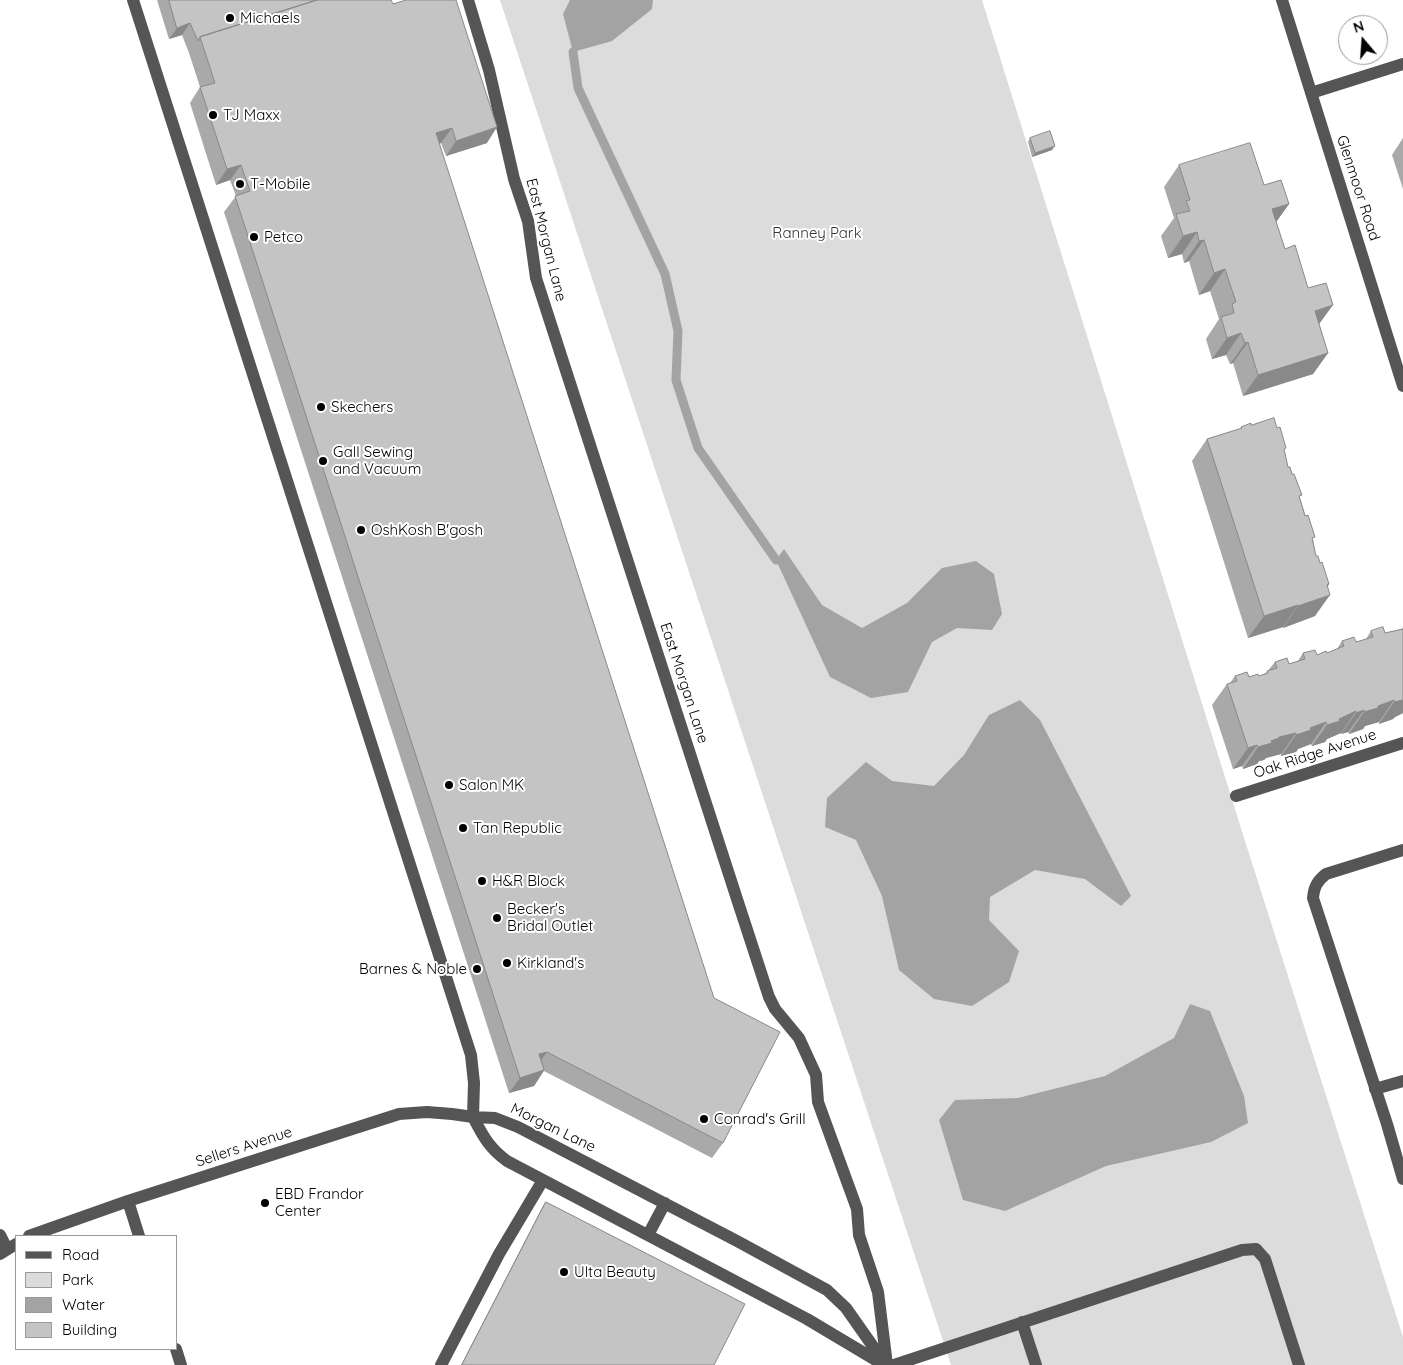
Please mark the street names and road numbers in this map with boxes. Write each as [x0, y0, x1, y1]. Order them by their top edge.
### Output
street label: Glenmoor Road [1332, 133, 1384, 243]
street label: East Morgan Lane [522, 177, 570, 303]
street label: East Morgan Lane [656, 620, 712, 746]
street label: Oak Ridge Avenue [1251, 726, 1379, 782]
street label: Morgan Lane [508, 1100, 598, 1156]
street label: Sellers Avenue [194, 1123, 294, 1171]

